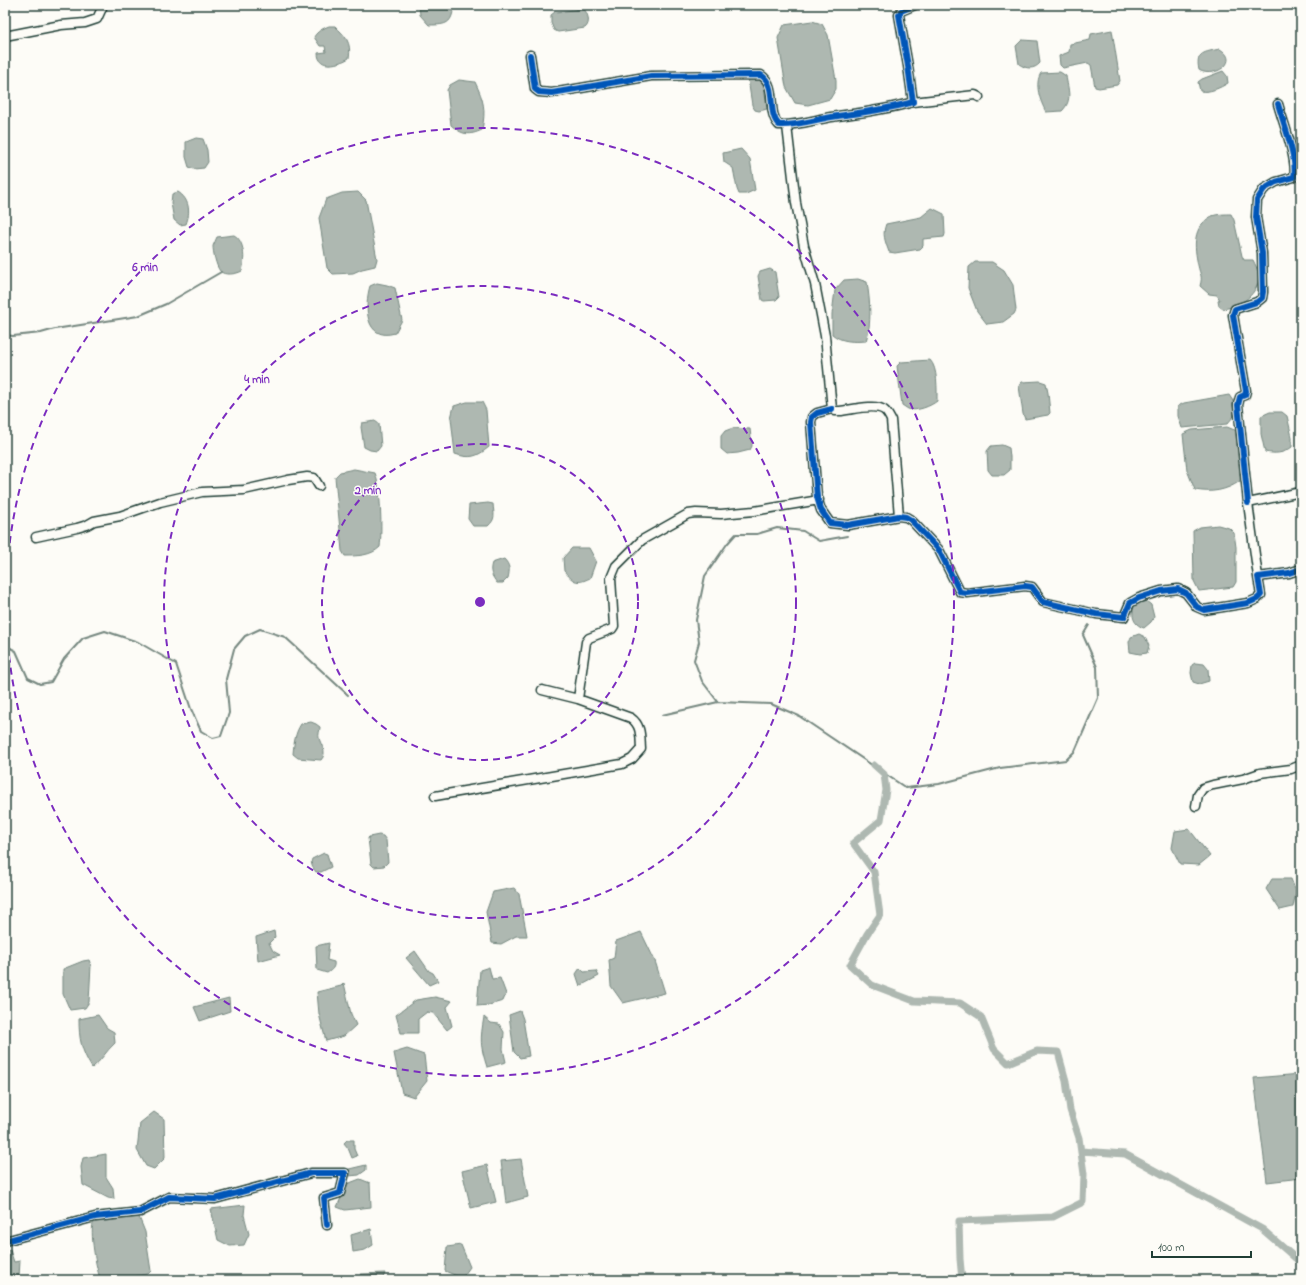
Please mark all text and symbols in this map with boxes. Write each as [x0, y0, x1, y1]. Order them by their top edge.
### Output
text: 6 min [131, 259, 158, 277]
text: 4 min [243, 371, 270, 389]
text: 2 min [354, 482, 381, 500]
centre of rings [473, 595, 487, 609]
scale bar [1152, 1233, 1251, 1259]
text: 100 m [1158, 1239, 1185, 1257]

